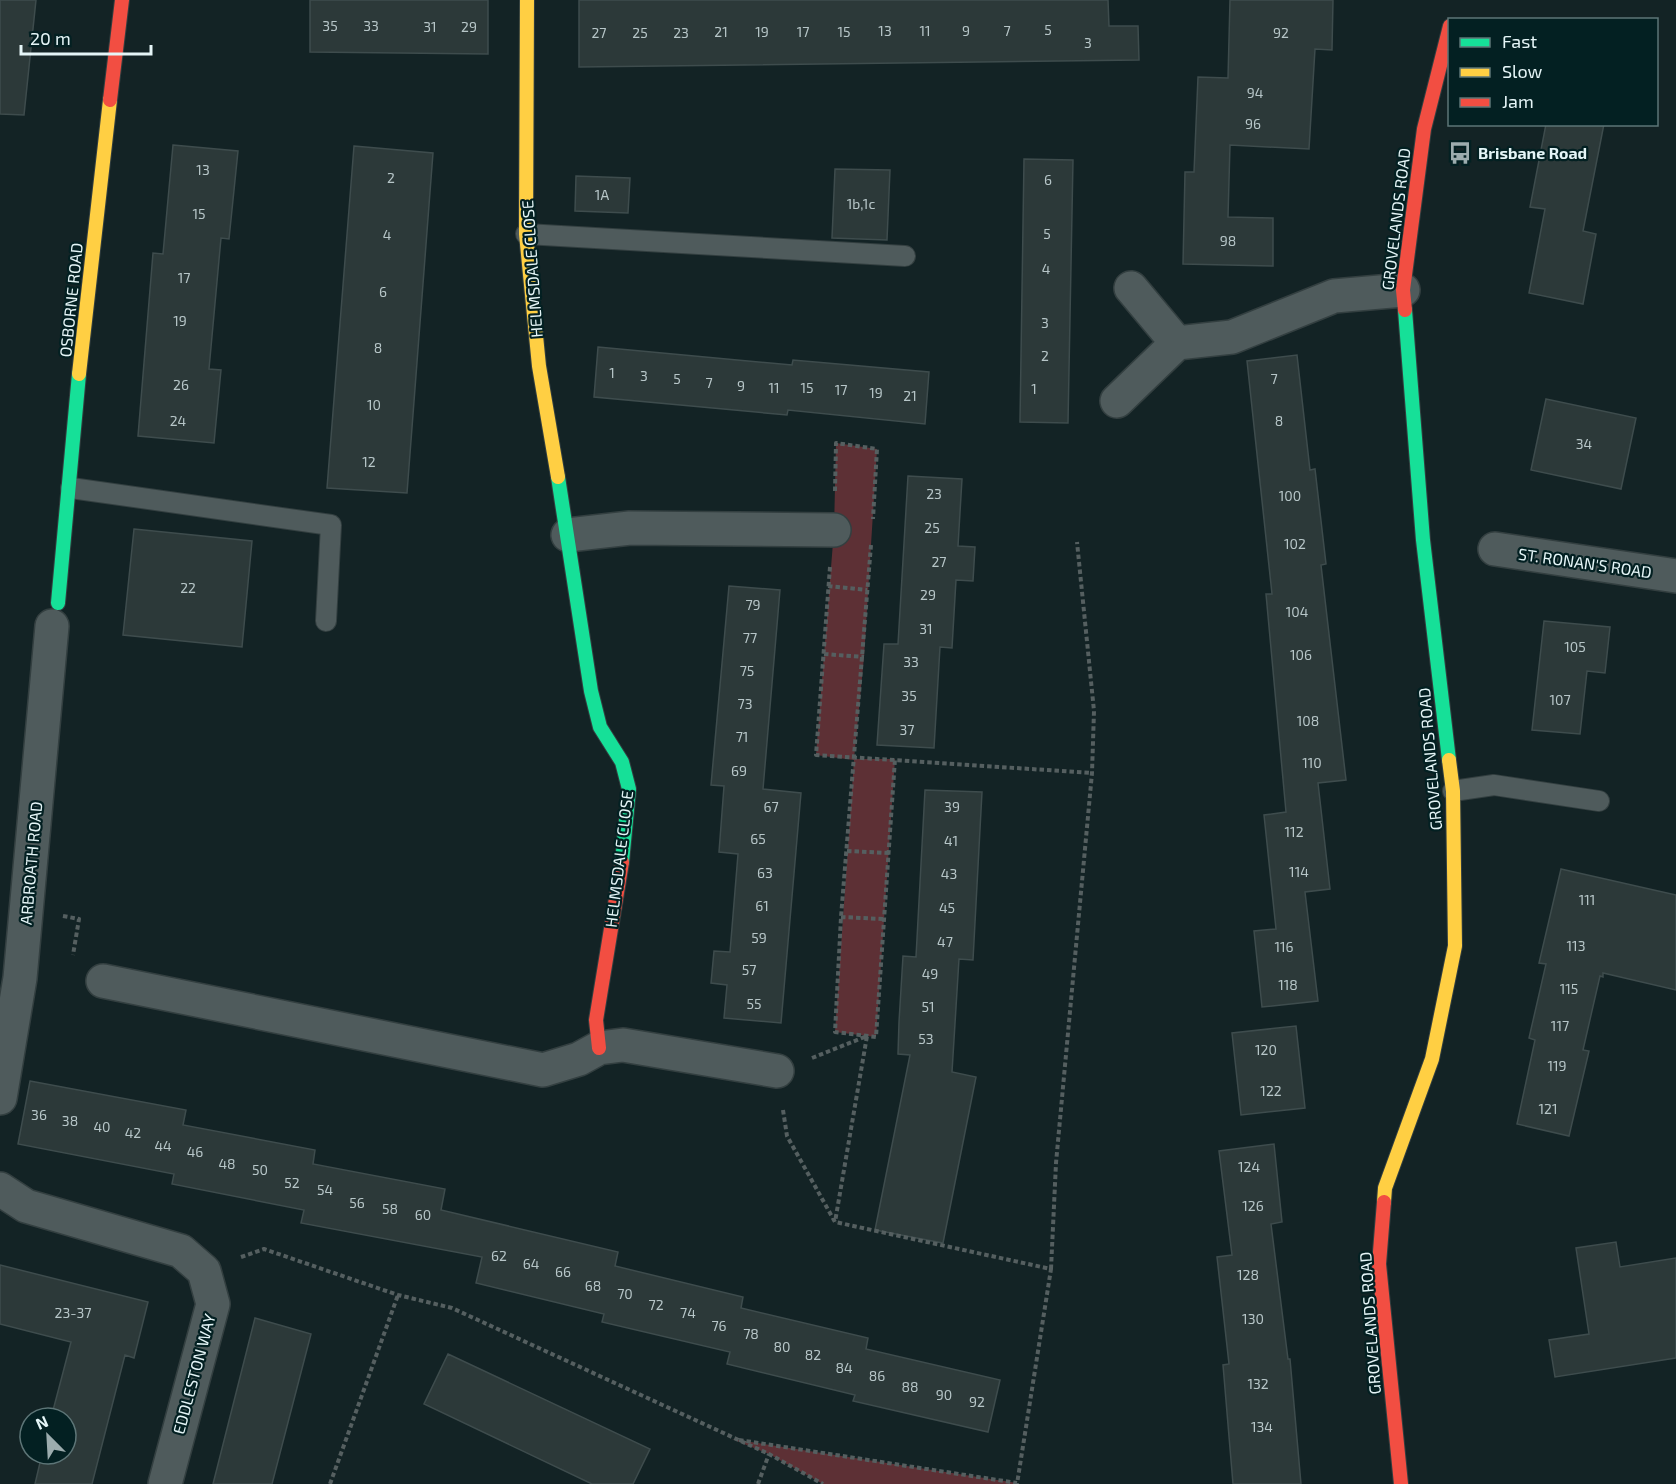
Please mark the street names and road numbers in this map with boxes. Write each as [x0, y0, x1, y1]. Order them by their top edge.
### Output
street label: GROVELANDS ROAD [1377, 147, 1414, 291]
street label: HELMSDALE CLOSE [517, 200, 546, 338]
street label: OSBORNE ROAD [55, 242, 86, 358]
street label: ST. RONAN'S ROAD [1517, 544, 1653, 581]
street label: GROVELANDS ROAD [1414, 687, 1445, 831]
street label: HELMSDALE CLOSE [601, 789, 636, 929]
street label: ARBROATH ROAD [16, 800, 45, 926]
street label: GROVELANDS ROAD [1355, 1251, 1384, 1395]
street label: EDDLESTON WAY [168, 1312, 219, 1436]

